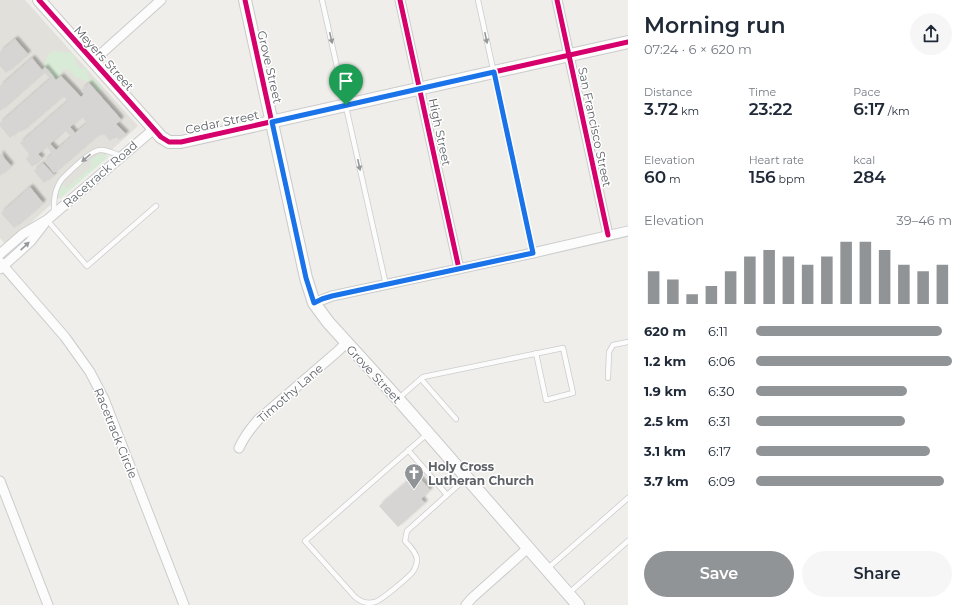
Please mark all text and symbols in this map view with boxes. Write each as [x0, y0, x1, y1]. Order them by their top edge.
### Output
text: Morning run [644, 12, 785, 39]
button: share [910, 13, 952, 55]
street label: Meyers Street [71, 22, 137, 94]
street label: Grove Street [254, 29, 286, 105]
one-way arrow [328, 32, 334, 44]
one-way arrow [484, 32, 490, 44]
text: 07:24 · 6 × 620 m [644, 41, 752, 57]
pin [329, 64, 363, 105]
street label: San Francisco Street [575, 66, 615, 188]
icon: arrive [335, 70, 357, 92]
text: Distance [644, 85, 692, 99]
text: Time [749, 85, 776, 99]
text: Pace [853, 85, 880, 99]
street label: High Street [426, 97, 455, 167]
text: 3.72 [644, 99, 678, 119]
text: 23:22 [749, 99, 792, 119]
text: 6:17 [853, 99, 885, 119]
text: km [678, 104, 699, 118]
text: /km [885, 104, 910, 118]
street label: Cedar Street [184, 107, 260, 137]
street label: Racetrack Road [60, 137, 140, 211]
one-way arrow [81, 153, 90, 162]
text: Elevation [644, 153, 695, 167]
text: Heart rate [749, 153, 804, 167]
text: kcal [853, 153, 875, 167]
one-way arrow [357, 159, 363, 171]
text: 60 [644, 167, 666, 187]
text: 156 [749, 167, 776, 187]
text: 284 [853, 167, 886, 187]
text: m [666, 172, 681, 186]
text: bpm [776, 172, 805, 186]
text: Elevation [644, 212, 704, 228]
text: 39–46 m [896, 212, 952, 228]
one-way arrow [21, 242, 30, 251]
text: 620 m [644, 323, 686, 339]
text: 6:11 [708, 323, 728, 339]
street label: Grove Street [343, 342, 405, 406]
text: 1.2 km [644, 353, 686, 369]
text: 6:06 [708, 353, 735, 369]
street label: Timothy Lane [254, 360, 326, 426]
text: 1.9 km [644, 383, 687, 399]
text: 6:30 [708, 383, 735, 399]
street label: Racetrack Circle [91, 386, 141, 480]
text: 2.5 km [644, 413, 689, 429]
text: 6:31 [708, 413, 731, 429]
text: 3.1 km [644, 443, 686, 459]
text: 6:17 [708, 443, 731, 459]
place label: Holy Cross Lutheran Church [428, 459, 534, 488]
church icon: Holy Cross Lutheran Church [403, 462, 425, 490]
text: 3.7 km [644, 473, 689, 489]
text: 6:09 [708, 473, 735, 489]
button: Save [644, 551, 794, 597]
button: Share [802, 551, 952, 597]

